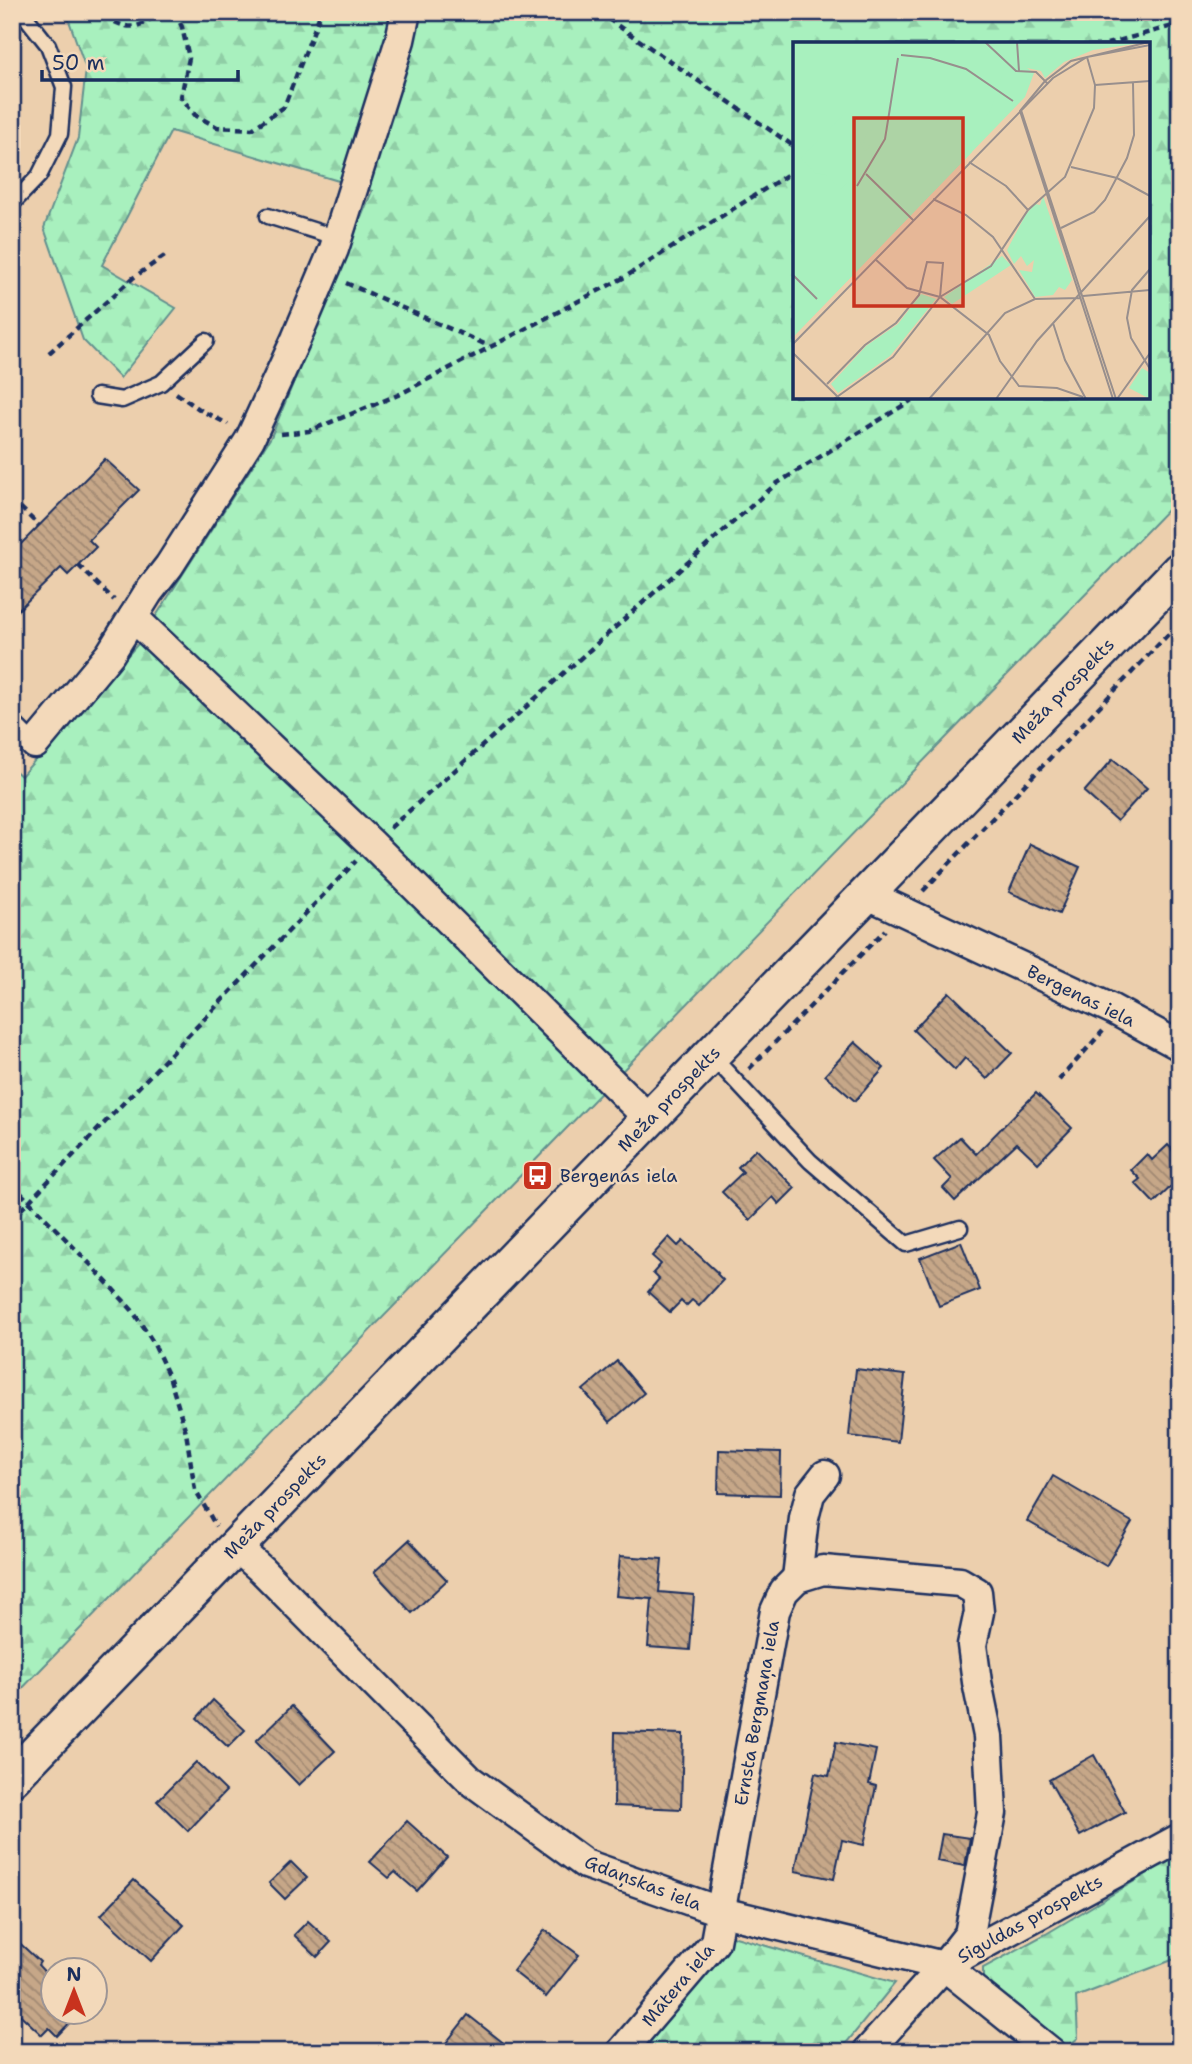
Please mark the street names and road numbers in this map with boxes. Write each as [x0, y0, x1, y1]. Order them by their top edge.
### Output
street label: Meža prospekts [1006, 633, 1120, 749]
street label: Bergenas iela [1023, 959, 1139, 1033]
street label: Meža prospekts [612, 1041, 726, 1157]
street label: Meža prospekts [218, 1448, 332, 1564]
street label: Ernsta Bergmaņa iela [729, 1618, 785, 1808]
street label: Gdaņskas iela [581, 1850, 705, 1916]
street label: Siguldas prospekts [953, 1869, 1107, 1969]
street label: Mātera iela [636, 1938, 720, 2032]

